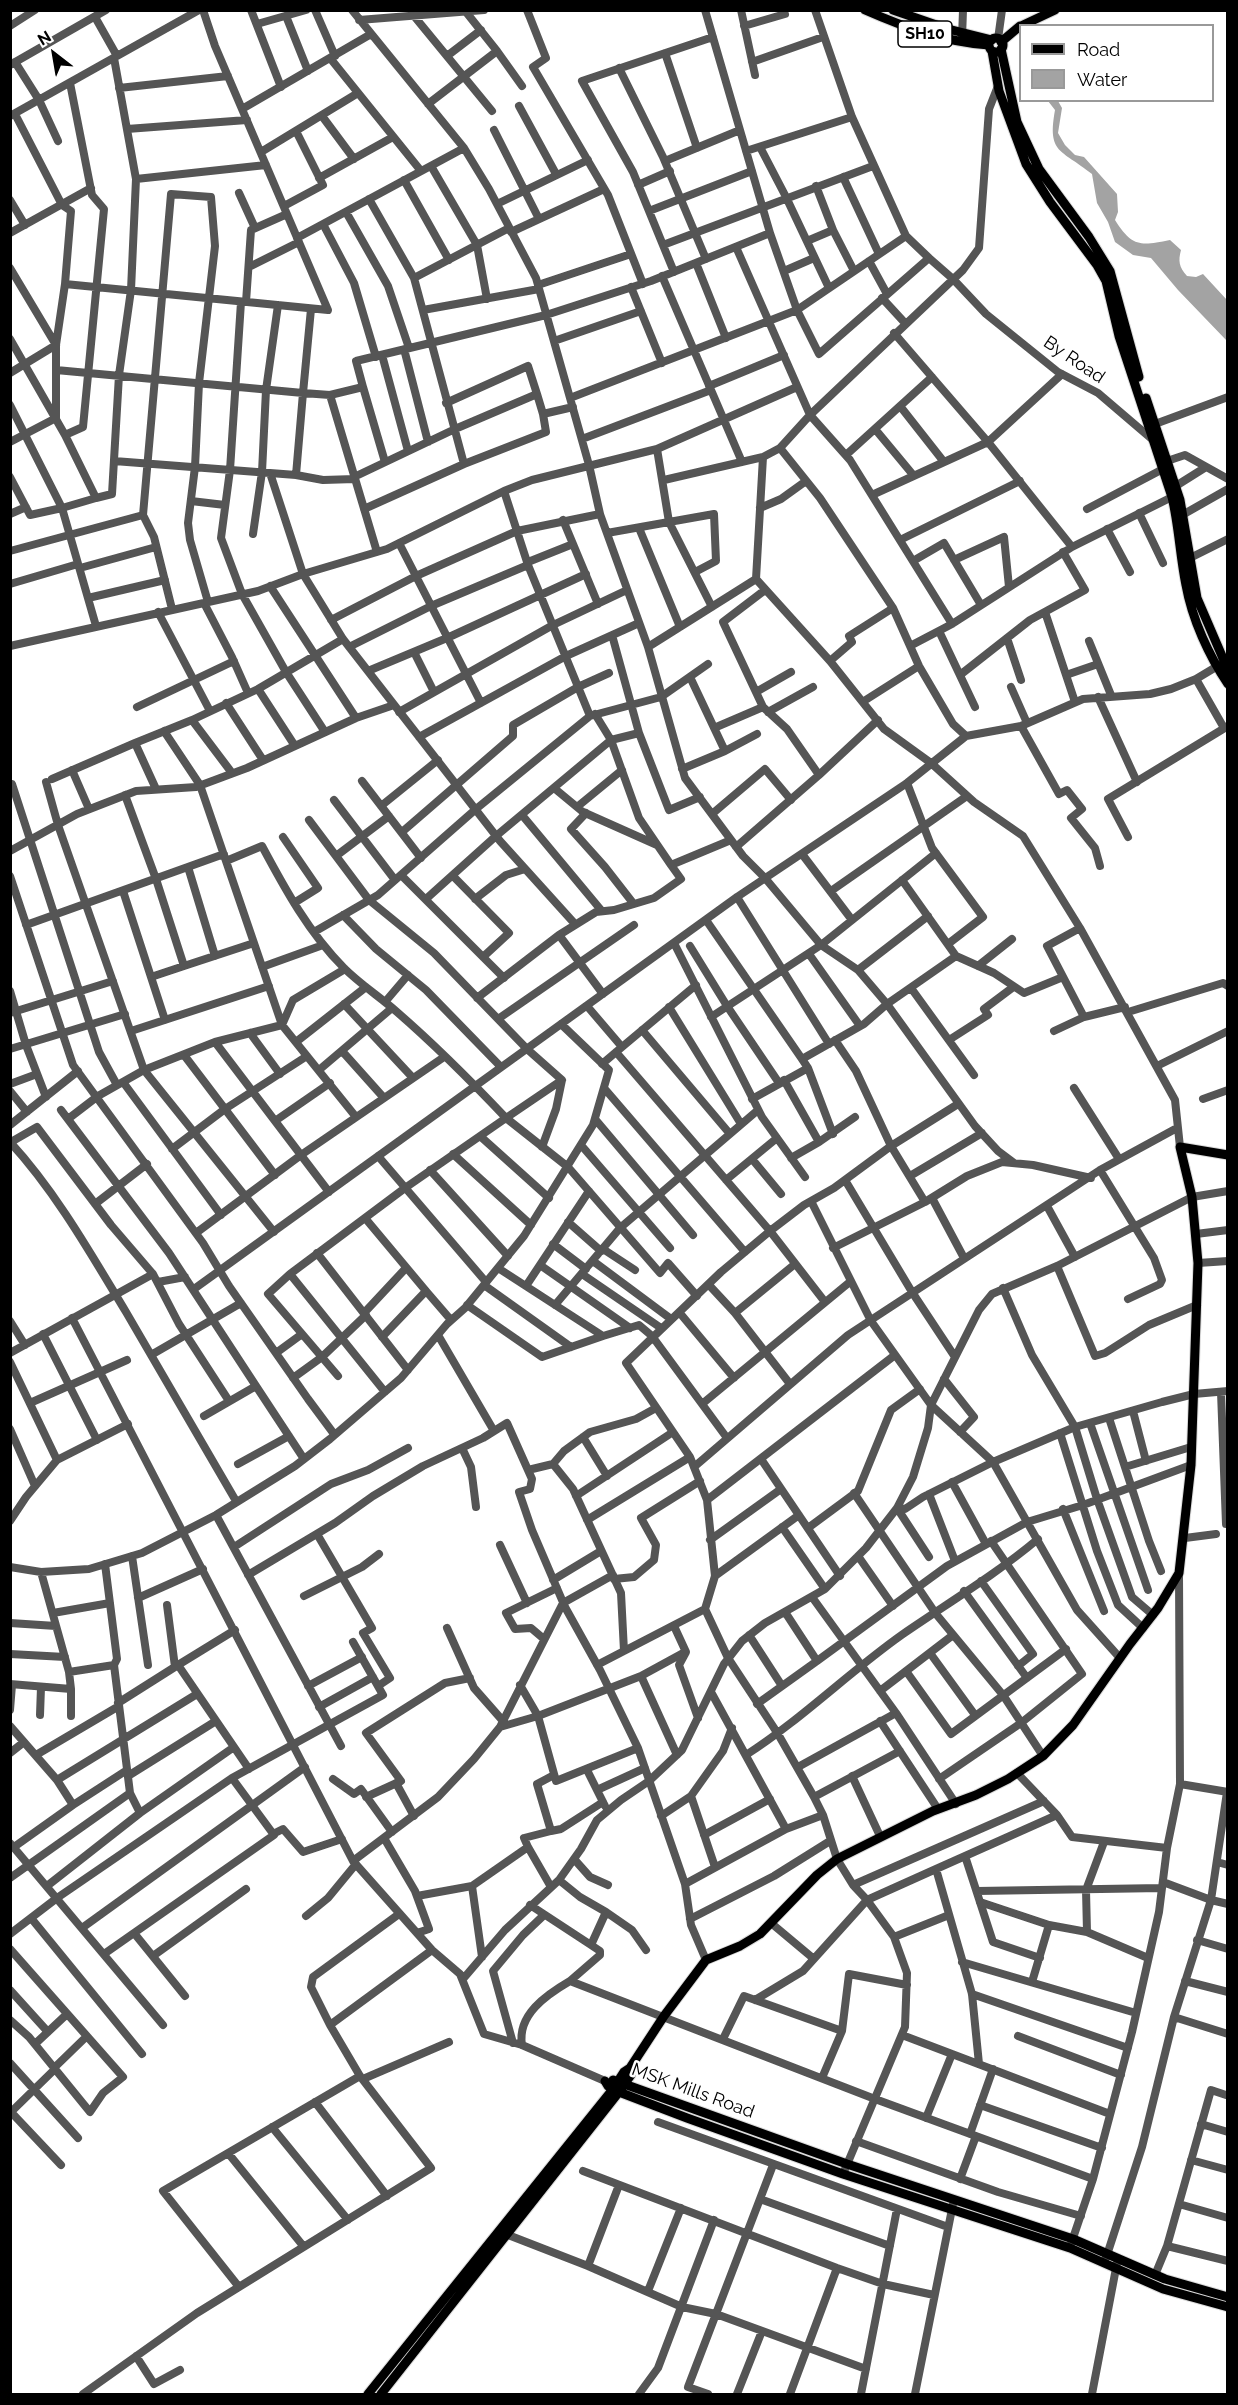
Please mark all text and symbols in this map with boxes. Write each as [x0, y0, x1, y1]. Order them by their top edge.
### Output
road number: SH10 [898, 21, 952, 47]
north arrow [24, 24, 84, 84]
legend [1019, 24, 1214, 102]
text: N [34, 27, 55, 49]
text: Road [1077, 39, 1120, 60]
text: Water [1077, 69, 1127, 90]
street label: By Road [1039, 332, 1109, 388]
street label: MSK Mills Road [629, 2059, 757, 2123]

